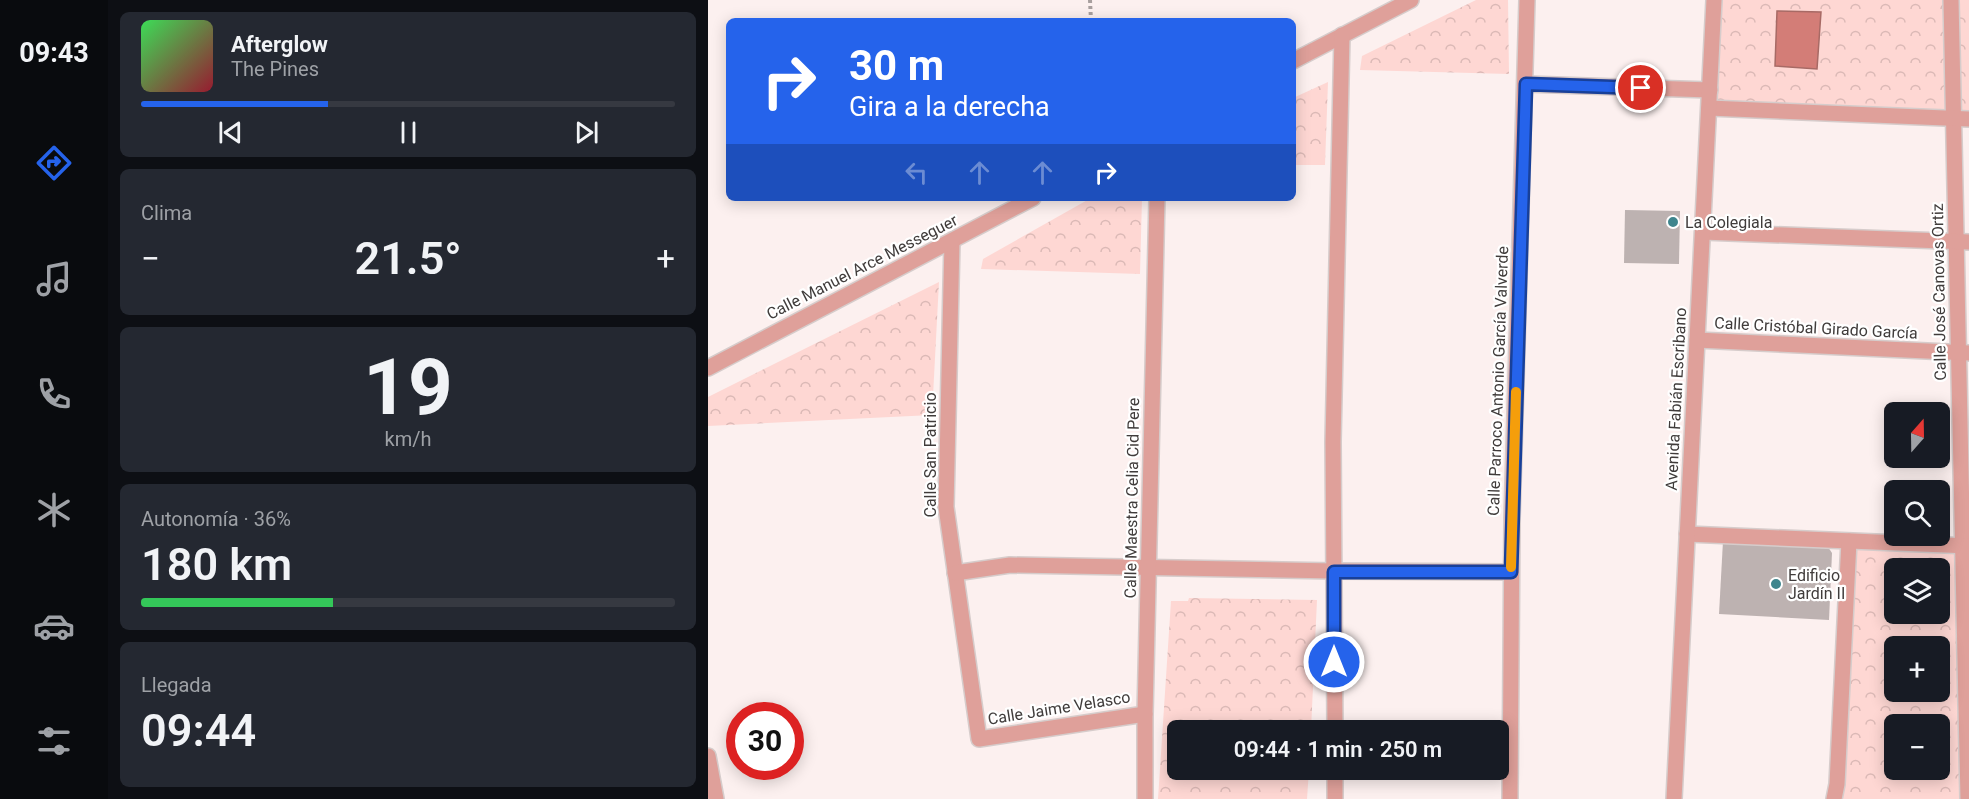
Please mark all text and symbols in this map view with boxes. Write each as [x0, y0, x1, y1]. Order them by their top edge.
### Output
text: Afterglow [231, 32, 328, 57]
text: 09:43 [19, 37, 89, 69]
text: 30 m [849, 41, 944, 90]
icon: right [750, 42, 828, 120]
text: The Pines [231, 57, 319, 81]
pin [1615, 62, 1666, 113]
icon: arrive [1624, 71, 1657, 104]
text: Gira a la derecha [849, 91, 1050, 123]
icon: previous [214, 116, 247, 149]
icon: pause [392, 116, 425, 149]
icon: next [570, 116, 603, 149]
icon: directions [33, 142, 75, 184]
icon: left [900, 156, 933, 189]
icon: ahead [963, 156, 996, 189]
icon: ahead [1026, 156, 1059, 189]
icon: right [1089, 156, 1122, 189]
text: Clima [141, 201, 192, 225]
street label: Calle José Canovas Ortiz [1928, 203, 1950, 381]
street label: Calle Manuel Arce Messeguer [763, 210, 961, 324]
place label: La Colegiala [1685, 213, 1772, 232]
marker: La Colegiala [1666, 215, 1680, 229]
text: 21.5° [354, 232, 462, 285]
text: − [141, 239, 160, 278]
text: + [656, 239, 675, 278]
street label: Calle Parroco Antonio García Valverde [1484, 246, 1512, 516]
icon: music [33, 258, 75, 300]
street label: Avenida Fabián Escribano [1662, 307, 1690, 491]
street label: Calle Cristóbal Girado García [1714, 313, 1918, 343]
text: 19 [363, 342, 453, 433]
icon: phone [33, 373, 75, 415]
street label: Calle San Patricio [921, 392, 940, 518]
street label: Calle Maestra Celia Cid Pere [1121, 398, 1143, 598]
north arrow [1884, 402, 1950, 468]
map controls [1884, 402, 1950, 780]
text: km/h [385, 427, 431, 451]
button: search [1884, 480, 1950, 546]
icon: climate [33, 489, 75, 531]
text: Autonomía · 36% [141, 507, 291, 531]
text: 180 km [141, 538, 292, 591]
button: layers [1884, 558, 1950, 624]
place label: Edificio Jardín II [1788, 566, 1845, 603]
marker: Edificio Jardín II [1769, 577, 1783, 591]
icon: car [33, 605, 75, 647]
position arrow [1302, 630, 1366, 694]
button: + [1884, 636, 1950, 702]
text: Llegada [141, 673, 212, 697]
street label: Calle Jaime Velasco [986, 687, 1132, 729]
speed limit sign: 30 [726, 702, 804, 780]
text: 09:44 [141, 704, 256, 757]
button: − [1884, 714, 1950, 780]
icon: filters [33, 720, 75, 762]
text: 09:44 · 1 min · 250 m [1234, 737, 1442, 762]

